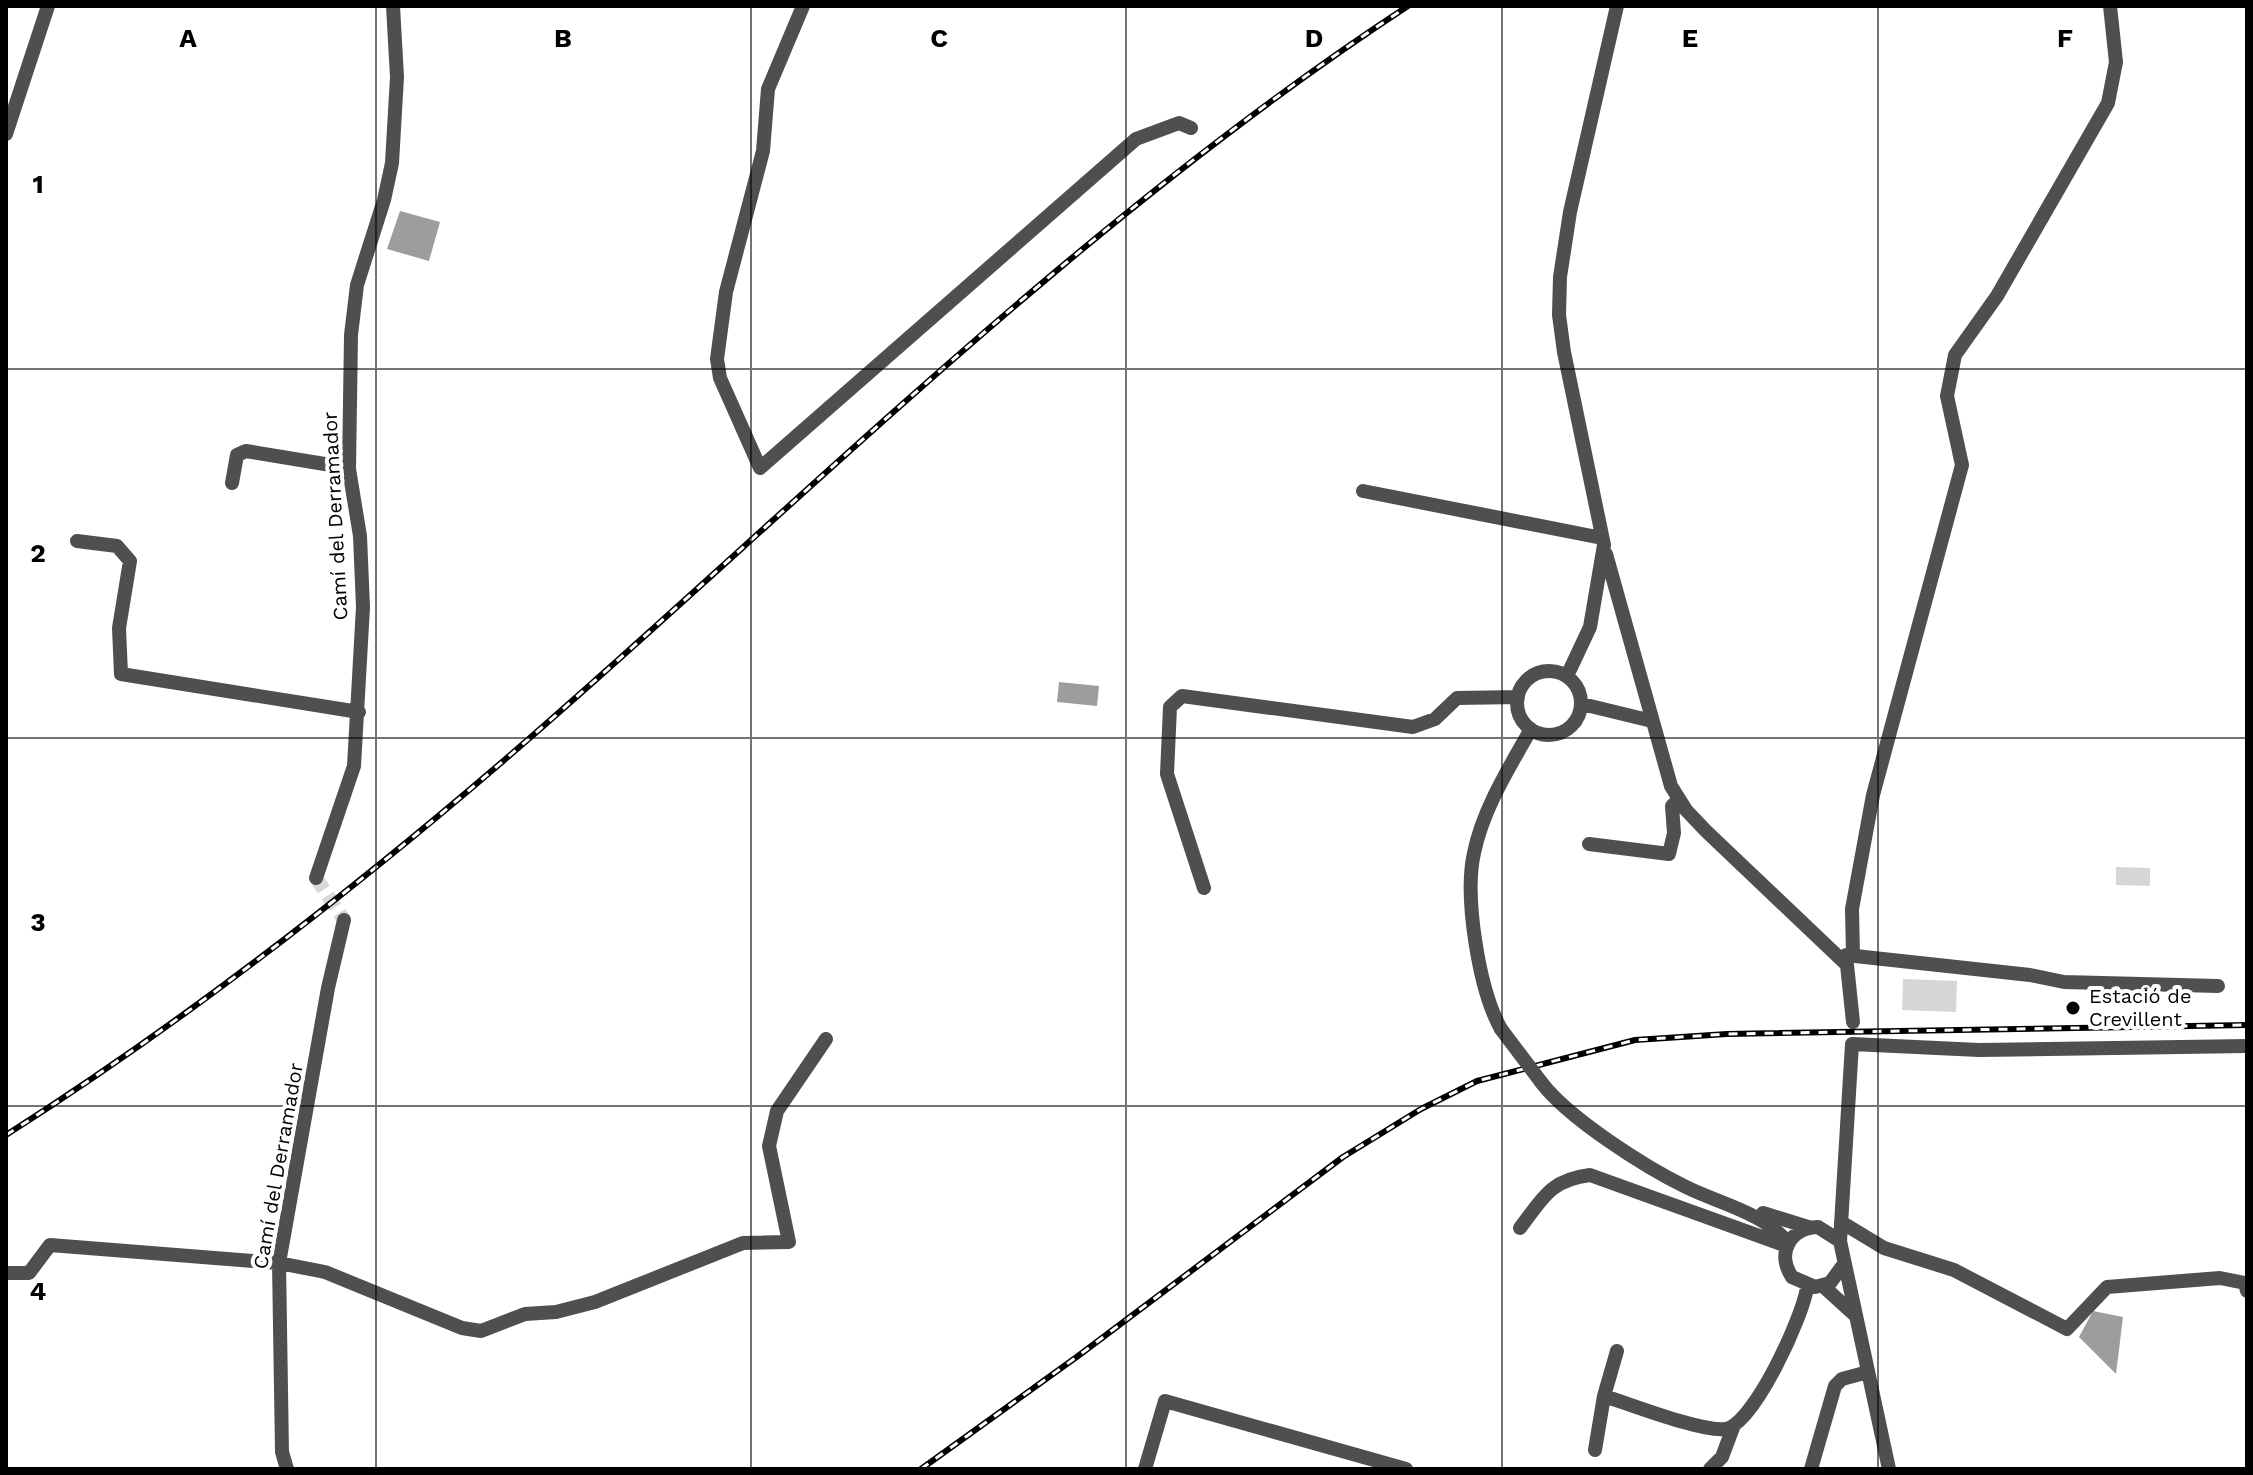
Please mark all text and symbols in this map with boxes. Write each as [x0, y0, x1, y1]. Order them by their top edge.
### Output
text: A [179, 23, 197, 53]
text: B [554, 23, 572, 53]
text: C [930, 23, 948, 53]
text: D [1305, 23, 1323, 53]
text: E [1682, 23, 1698, 53]
text: F [2057, 23, 2073, 53]
text: 1 [32, 169, 44, 199]
street label: Camí del Derramador [318, 411, 352, 621]
text: 2 [30, 538, 46, 568]
text: 3 [30, 907, 46, 937]
place label: Estació de Crevillent [2089, 984, 2191, 1031]
marker: Estació de Crevillent [2064, 999, 2082, 1017]
street label: Camí del Derramador [248, 1061, 308, 1271]
text: 4 [30, 1276, 47, 1306]

